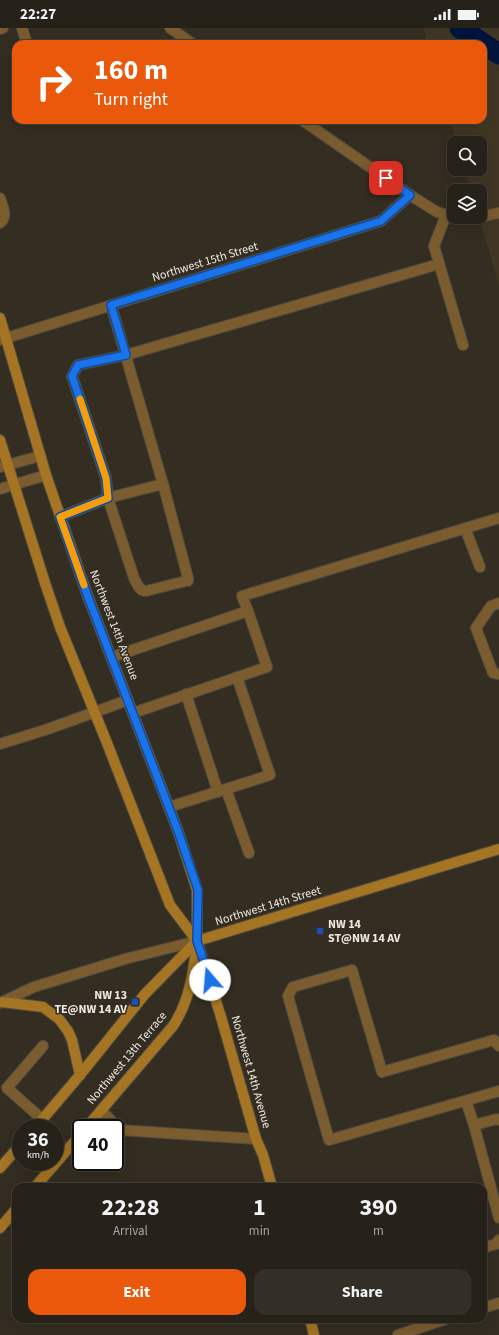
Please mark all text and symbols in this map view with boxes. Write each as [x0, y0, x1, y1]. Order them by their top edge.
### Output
text: 22:27 [20, 4, 56, 25]
text: 160 m [94, 50, 168, 90]
icon: right [28, 56, 80, 108]
text: Turn right [94, 87, 168, 112]
map controls [447, 136, 487, 224]
button: search [447, 136, 487, 176]
pin [369, 161, 403, 195]
icon: arrive [375, 167, 397, 189]
button: layers [447, 184, 487, 224]
street label: Northwest 15th Street [150, 238, 260, 286]
street label: Northwest 14th Avenue [85, 567, 143, 683]
street label: Northwest 14th Street [213, 882, 323, 930]
place label: NW 14 ST@NW 14 AV [328, 916, 401, 947]
marker: NW 14 ST@NW 14 AV [315, 926, 325, 936]
position arrow [189, 959, 231, 1001]
place label: NW 13 TE@NW 14 AV [54, 987, 127, 1018]
marker: NW 13 TE@NW 14 AV [130, 997, 140, 1007]
street label: Northwest 13th Terrace [83, 1008, 171, 1108]
street label: Northwest 14th Avenue [227, 1014, 275, 1130]
speed limit sign: 40 [72, 1119, 124, 1171]
text: 36 [27, 1126, 49, 1154]
text: km/h [27, 1148, 49, 1162]
text: 22:28 [101, 1190, 159, 1225]
text: 1 [253, 1190, 266, 1225]
text: 390 [359, 1190, 397, 1225]
text: Arrival [113, 1222, 148, 1240]
text: min [249, 1222, 270, 1240]
text: m [373, 1222, 384, 1240]
button: Exit [28, 1269, 246, 1315]
button: Share [254, 1269, 471, 1315]

